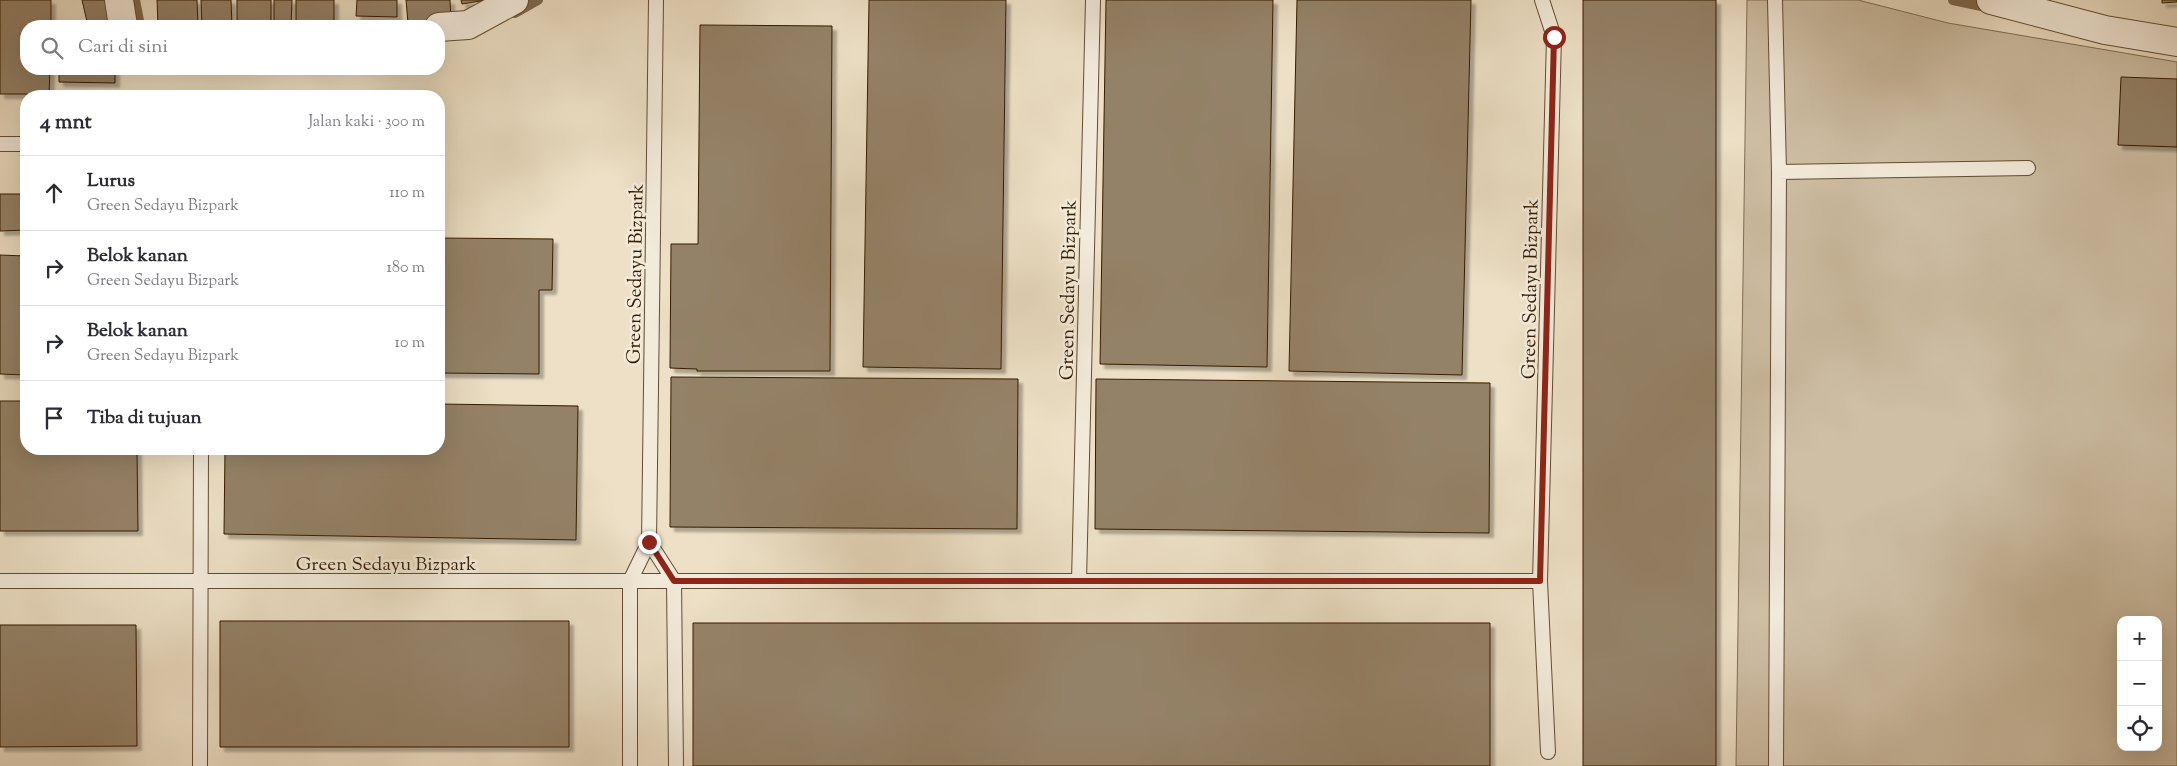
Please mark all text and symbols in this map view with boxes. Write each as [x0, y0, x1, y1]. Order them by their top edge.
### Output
search box [20, 20, 445, 75]
route start [1543, 26, 1566, 49]
icon: search [38, 34, 66, 62]
text: Cari di sini [78, 34, 168, 61]
text: 4 mnt [40, 108, 92, 138]
text: Jalan kaki · 300 m [308, 111, 425, 134]
text: Lurus [87, 168, 135, 195]
icon: ahead [40, 179, 68, 207]
text: 110 m [389, 182, 425, 205]
street label: Green Sedayu Bizpark [621, 183, 652, 365]
text: Green Sedayu Bizpark [87, 195, 239, 218]
street label: Green Sedayu Bizpark [1516, 198, 1547, 380]
street label: Green Sedayu Bizpark [1054, 199, 1085, 381]
text: Belok kanan [87, 243, 188, 270]
icon: right [40, 254, 68, 282]
text: 180 m [386, 257, 425, 280]
text: Green Sedayu Bizpark [87, 270, 239, 293]
text: Belok kanan [87, 318, 188, 345]
icon: right [40, 329, 68, 357]
text: 10 m [395, 332, 425, 355]
text: Green Sedayu Bizpark [87, 345, 239, 368]
icon: arrive [40, 404, 68, 432]
text: Tiba di tujuan [87, 405, 202, 432]
route end [638, 531, 661, 554]
street label: Green Sedayu Bizpark [296, 552, 477, 579]
map controls [2117, 616, 2162, 751]
button: + [2117, 616, 2162, 661]
button: − [2117, 661, 2162, 706]
button: locate [2117, 706, 2162, 751]

